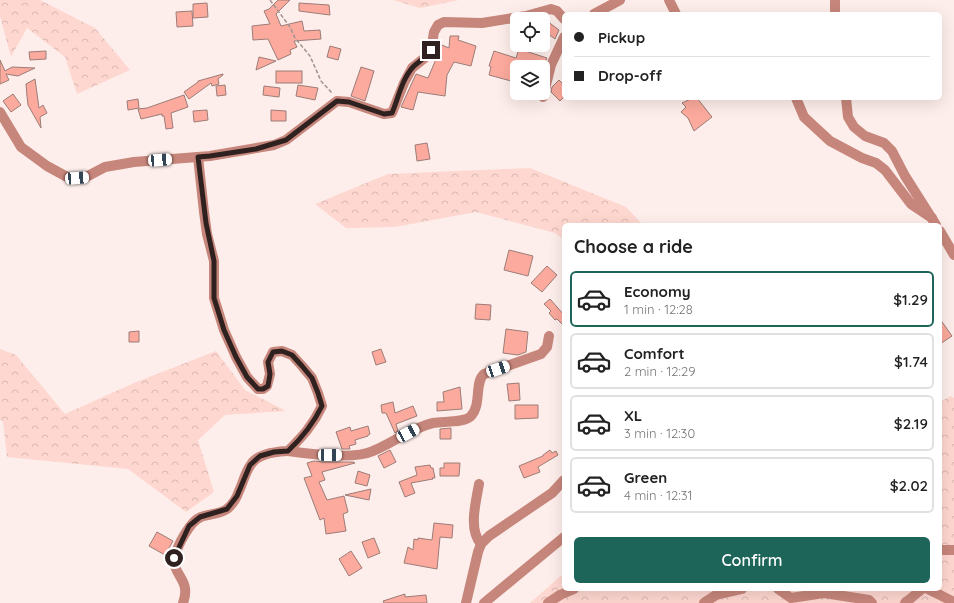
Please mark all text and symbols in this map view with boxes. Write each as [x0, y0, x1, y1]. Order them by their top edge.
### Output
map controls [510, 12, 550, 100]
button: locate [510, 12, 550, 52]
text: Pickup [598, 28, 645, 47]
route end [422, 41, 440, 59]
button: layers [510, 60, 550, 100]
text: Drop-off [598, 66, 662, 85]
car [148, 153, 172, 167]
car [65, 171, 89, 185]
text: Choose a ride [574, 235, 693, 258]
icon: car [576, 281, 612, 317]
text: Economy [624, 282, 691, 301]
text: $1.29 [893, 290, 928, 309]
text: 1 min · 12:28 [624, 301, 693, 317]
icon: car [576, 343, 612, 379]
text: Comfort [624, 344, 685, 363]
text: $1.74 [894, 352, 928, 371]
car [485, 359, 511, 379]
text: 2 min · 12:29 [624, 363, 695, 379]
icon: car [576, 405, 612, 441]
text: XL [624, 406, 642, 425]
text: $2.19 [894, 414, 928, 433]
car [395, 422, 421, 444]
text: 3 min · 12:30 [624, 425, 695, 441]
car [318, 449, 342, 461]
icon: car [576, 467, 612, 503]
text: Green [624, 468, 667, 487]
text: $2.02 [890, 476, 928, 495]
text: 4 min · 12:31 [624, 487, 692, 503]
button: Confirm [574, 537, 930, 583]
route start [165, 549, 183, 567]

